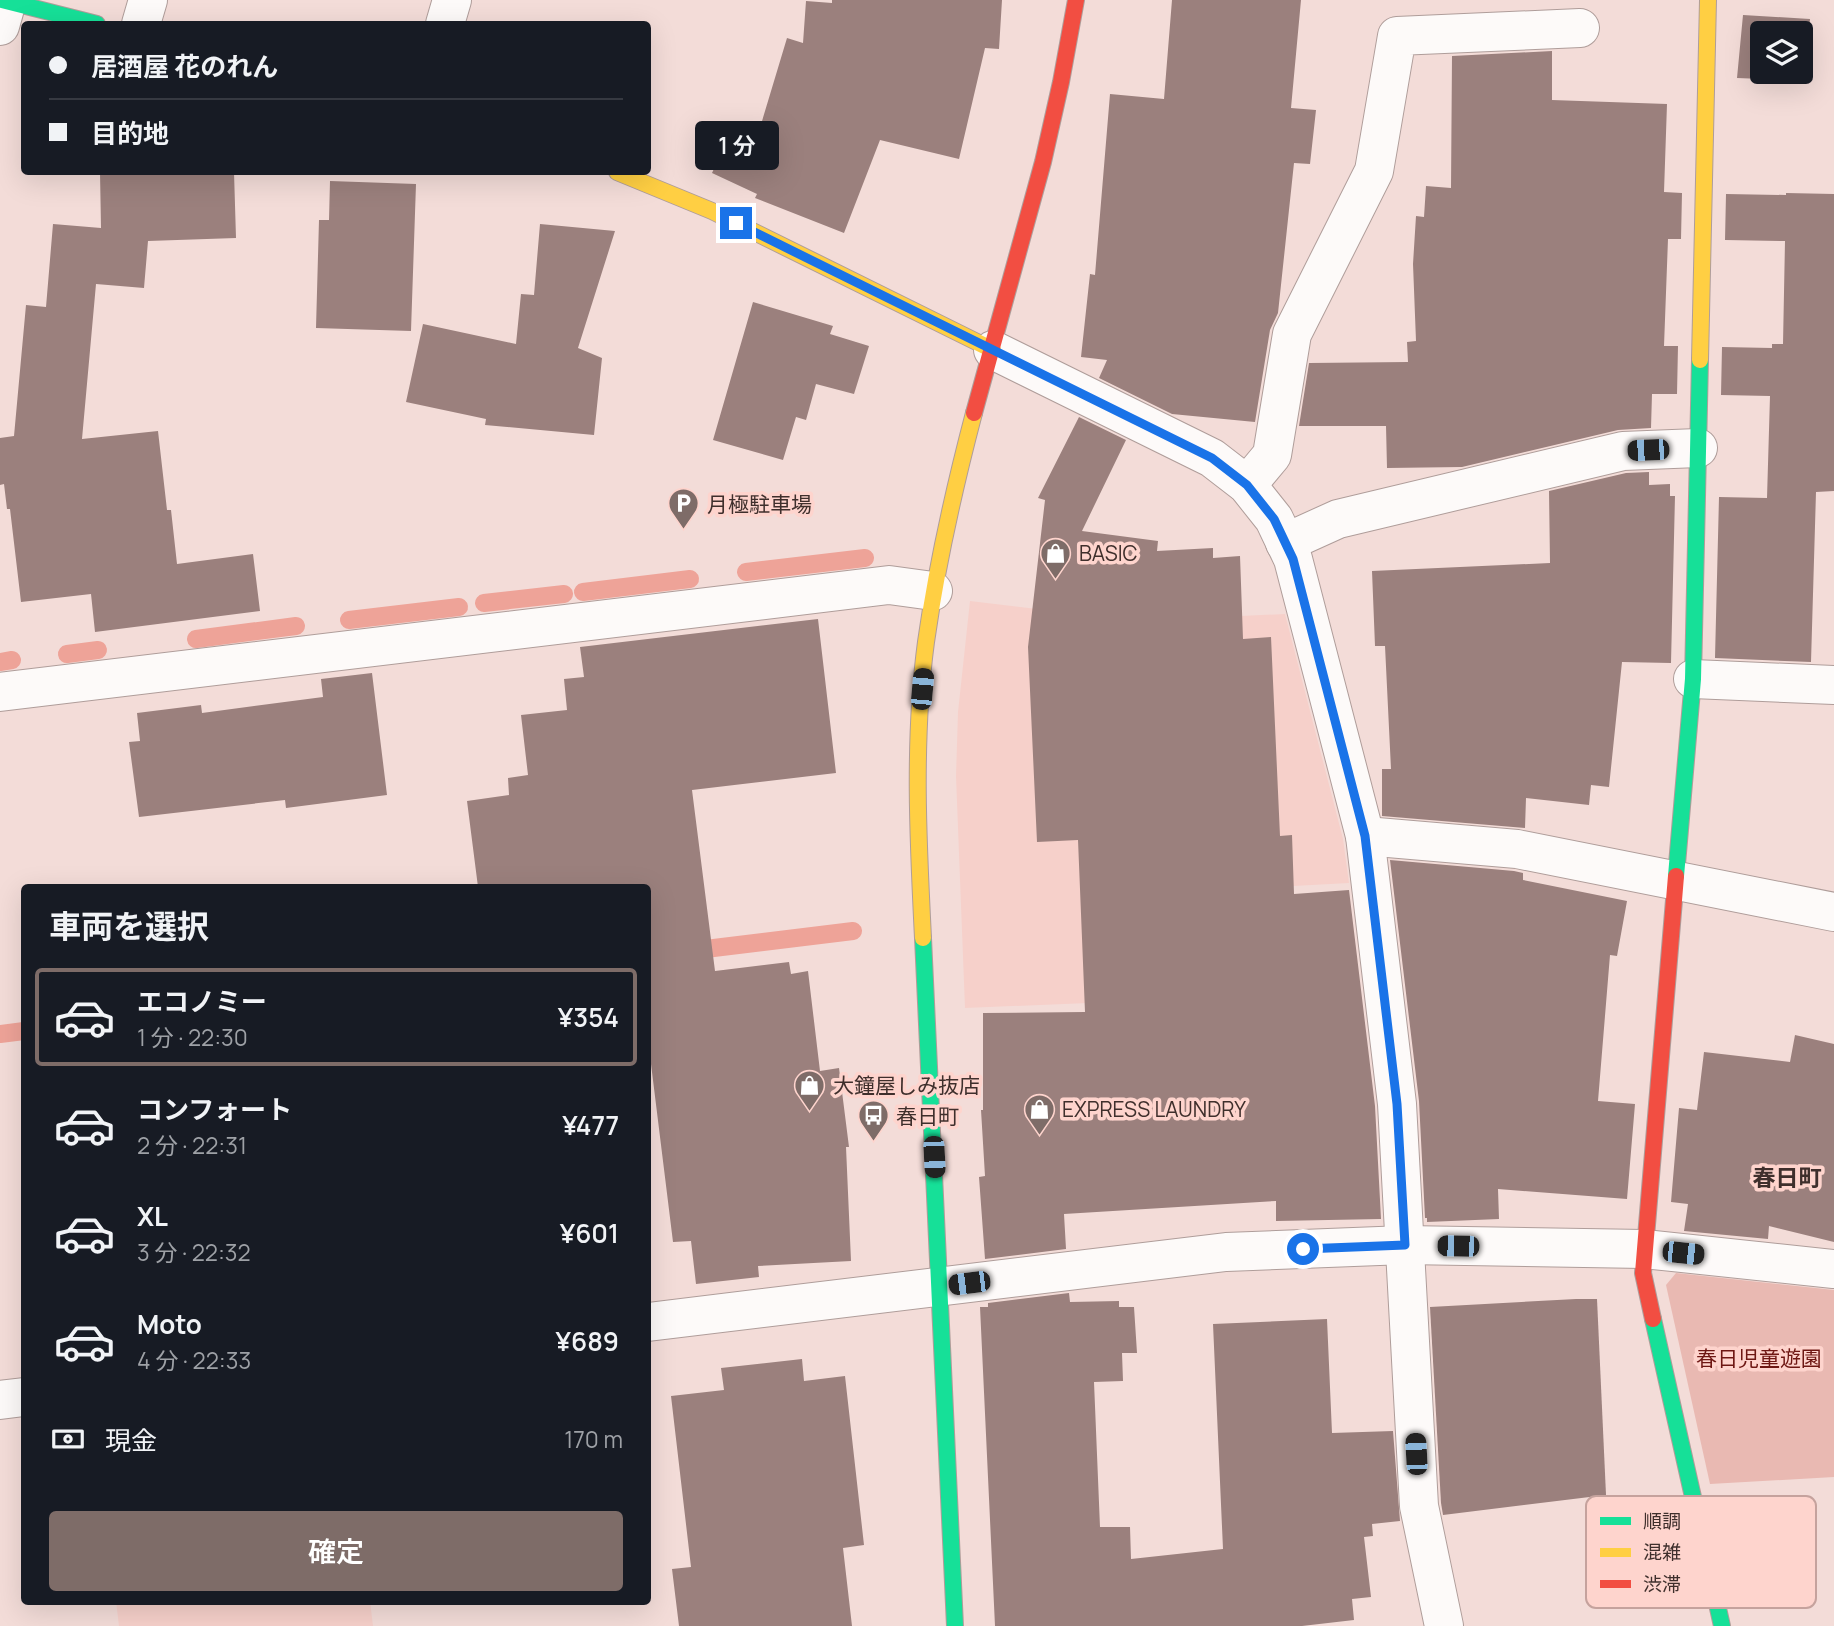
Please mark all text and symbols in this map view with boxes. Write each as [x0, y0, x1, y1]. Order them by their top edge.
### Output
map controls [1750, 21, 1813, 84]
button: layers [1750, 21, 1813, 84]
text: 居酒屋 花のれん [91, 48, 278, 84]
text: 目的地 [91, 115, 169, 151]
callout: 1 分 [694, 122, 778, 170]
text: 1 分 [718, 129, 756, 161]
route end [720, 207, 752, 239]
car [1627, 439, 1670, 461]
parking icon: 月極駐車場 [667, 487, 701, 531]
place label: 月極駐車場 [707, 490, 812, 518]
shop icon: BASIC [1039, 536, 1073, 580]
place label: BASIC [1079, 539, 1138, 567]
car [910, 667, 935, 711]
text: 車両を選択 [49, 904, 209, 948]
text: エコノミー [137, 983, 267, 1019]
icon: car [53, 986, 116, 1049]
text: ¥354 [558, 999, 619, 1035]
text: 1 分 · 22:30 [137, 1021, 248, 1053]
shop icon: 大鐘屋しみ抜店 [793, 1068, 827, 1112]
place label: 大鐘屋しみ抜店 [833, 1071, 980, 1099]
text: コンフォート [137, 1091, 292, 1127]
shop icon: EXPRESS LAUNDRY [1022, 1092, 1056, 1136]
icon: car [53, 1094, 116, 1157]
place label: EXPRESS LAUNDRY [1062, 1095, 1246, 1123]
bus stop icon: 春日町 [856, 1099, 890, 1143]
place label: 春日町 [896, 1102, 959, 1130]
text: ¥477 [562, 1107, 619, 1143]
text: 2 分 · 22:31 [137, 1129, 247, 1161]
car [923, 1135, 946, 1179]
district label: 春日町 [1753, 1161, 1822, 1193]
text: XL [137, 1198, 168, 1234]
icon: car [53, 1202, 116, 1265]
text: ¥601 [560, 1215, 619, 1251]
route start [1287, 1233, 1319, 1265]
car [1437, 1235, 1480, 1257]
text: 3 分 · 22:32 [137, 1236, 251, 1268]
car [1662, 1240, 1705, 1266]
car [947, 1270, 992, 1296]
text: Moto [137, 1306, 202, 1342]
icon: car [53, 1310, 116, 1373]
text: ¥689 [556, 1323, 619, 1359]
text: 4 分 · 22:33 [137, 1344, 251, 1376]
park label: 春日児童遊園 [1696, 1344, 1822, 1372]
icon: cash [49, 1420, 87, 1458]
text: 現金 [105, 1422, 157, 1458]
text: 170 m [564, 1423, 623, 1455]
car [1405, 1432, 1428, 1476]
legend [1586, 1496, 1816, 1608]
text: 順調 [1643, 1508, 1681, 1534]
button: 確定 [49, 1511, 623, 1591]
text: 混雑 [1643, 1539, 1681, 1565]
text: 渋滞 [1643, 1571, 1681, 1597]

